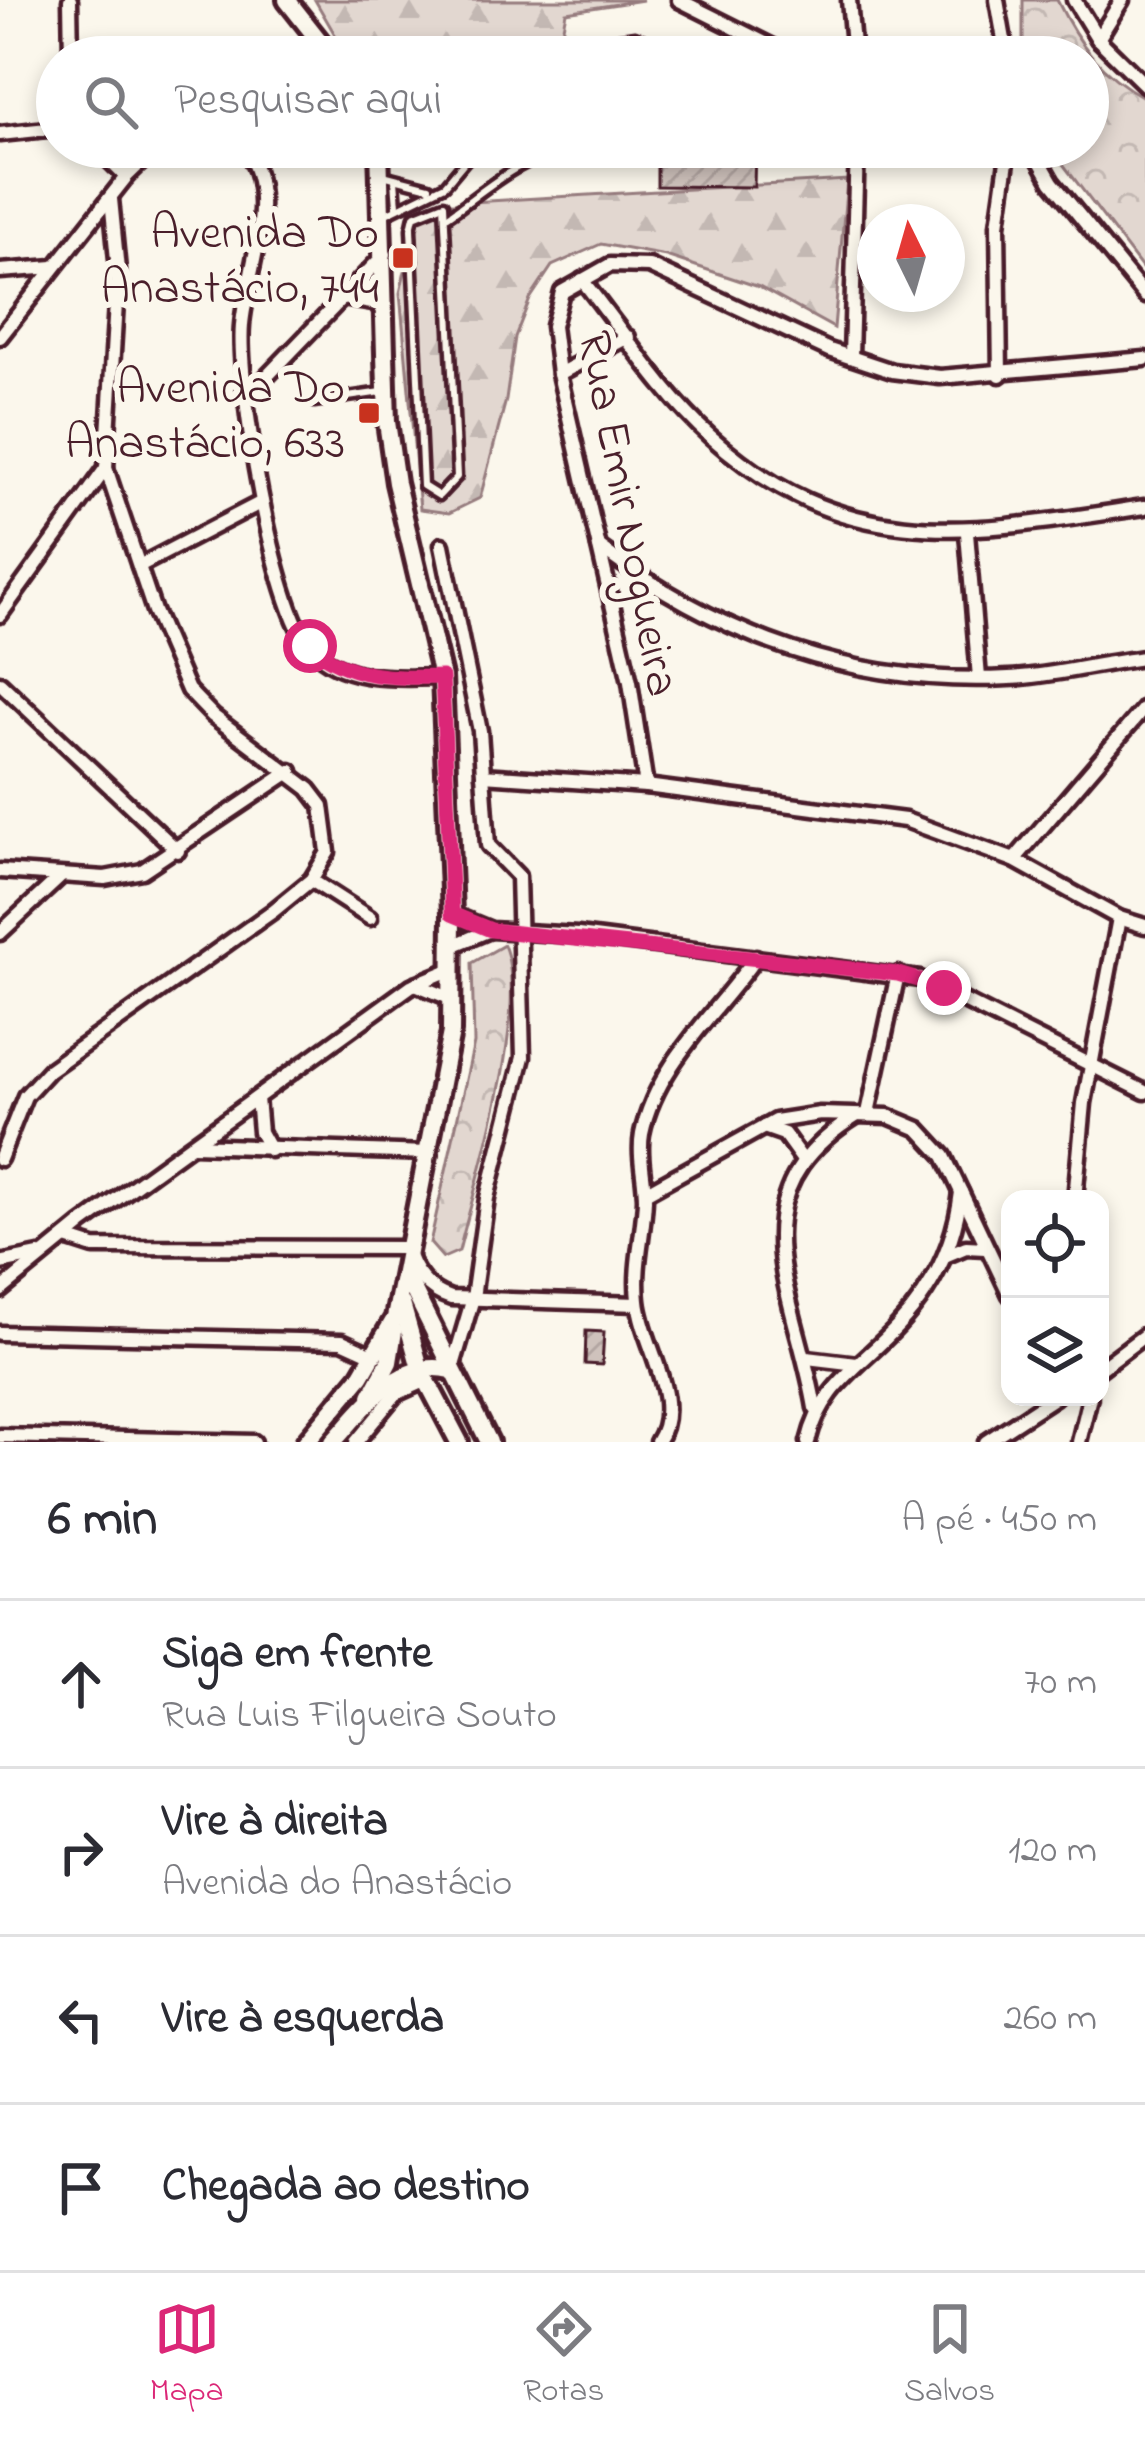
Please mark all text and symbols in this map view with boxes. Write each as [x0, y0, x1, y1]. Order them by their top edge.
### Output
search box [36, 36, 1109, 168]
icon: search [78, 69, 144, 135]
text: Pesquisar aqui [174, 69, 442, 135]
place label: Avenida Do Anastácio, 744 [101, 200, 379, 325]
north arrow [857, 204, 965, 312]
marker: Avenida Do Anastácio, 744 [390, 245, 416, 271]
street label: Rua Emir Nogueira [555, 325, 696, 703]
place label: Avenida Do Anastácio, 633 [65, 355, 345, 480]
marker: Avenida Do Anastácio, 633 [356, 400, 382, 426]
route start [283, 619, 337, 673]
route end [917, 961, 971, 1015]
map controls [1001, 1190, 1109, 1406]
button: locate [1001, 1190, 1109, 1298]
button: layers [1001, 1298, 1109, 1406]
text: 6 min [48, 1483, 157, 1558]
text: A pé · 450 m [901, 1492, 1097, 1549]
text: Siga em frente [162, 1622, 432, 1688]
icon: ahead [48, 1651, 114, 1717]
text: 70 m [1024, 1655, 1097, 1712]
text: Rua Luis Filgueira Souto [162, 1688, 557, 1745]
text: Vire à direita [162, 1790, 388, 1856]
icon: right [48, 1819, 114, 1885]
text: 120 m [1008, 1823, 1097, 1880]
text: Avenida do Anastácio [162, 1856, 512, 1913]
icon: left [48, 1987, 114, 2053]
text: Vire à esquerda [162, 1987, 444, 2053]
text: 260 m [1004, 1991, 1097, 2048]
icon: arrive [48, 2155, 114, 2221]
text: Chegada ao destino [162, 2155, 530, 2221]
tab: Mapa [150, 2296, 223, 2416]
tab: Rotas [523, 2296, 604, 2416]
tab: Salvos [904, 2296, 995, 2416]

